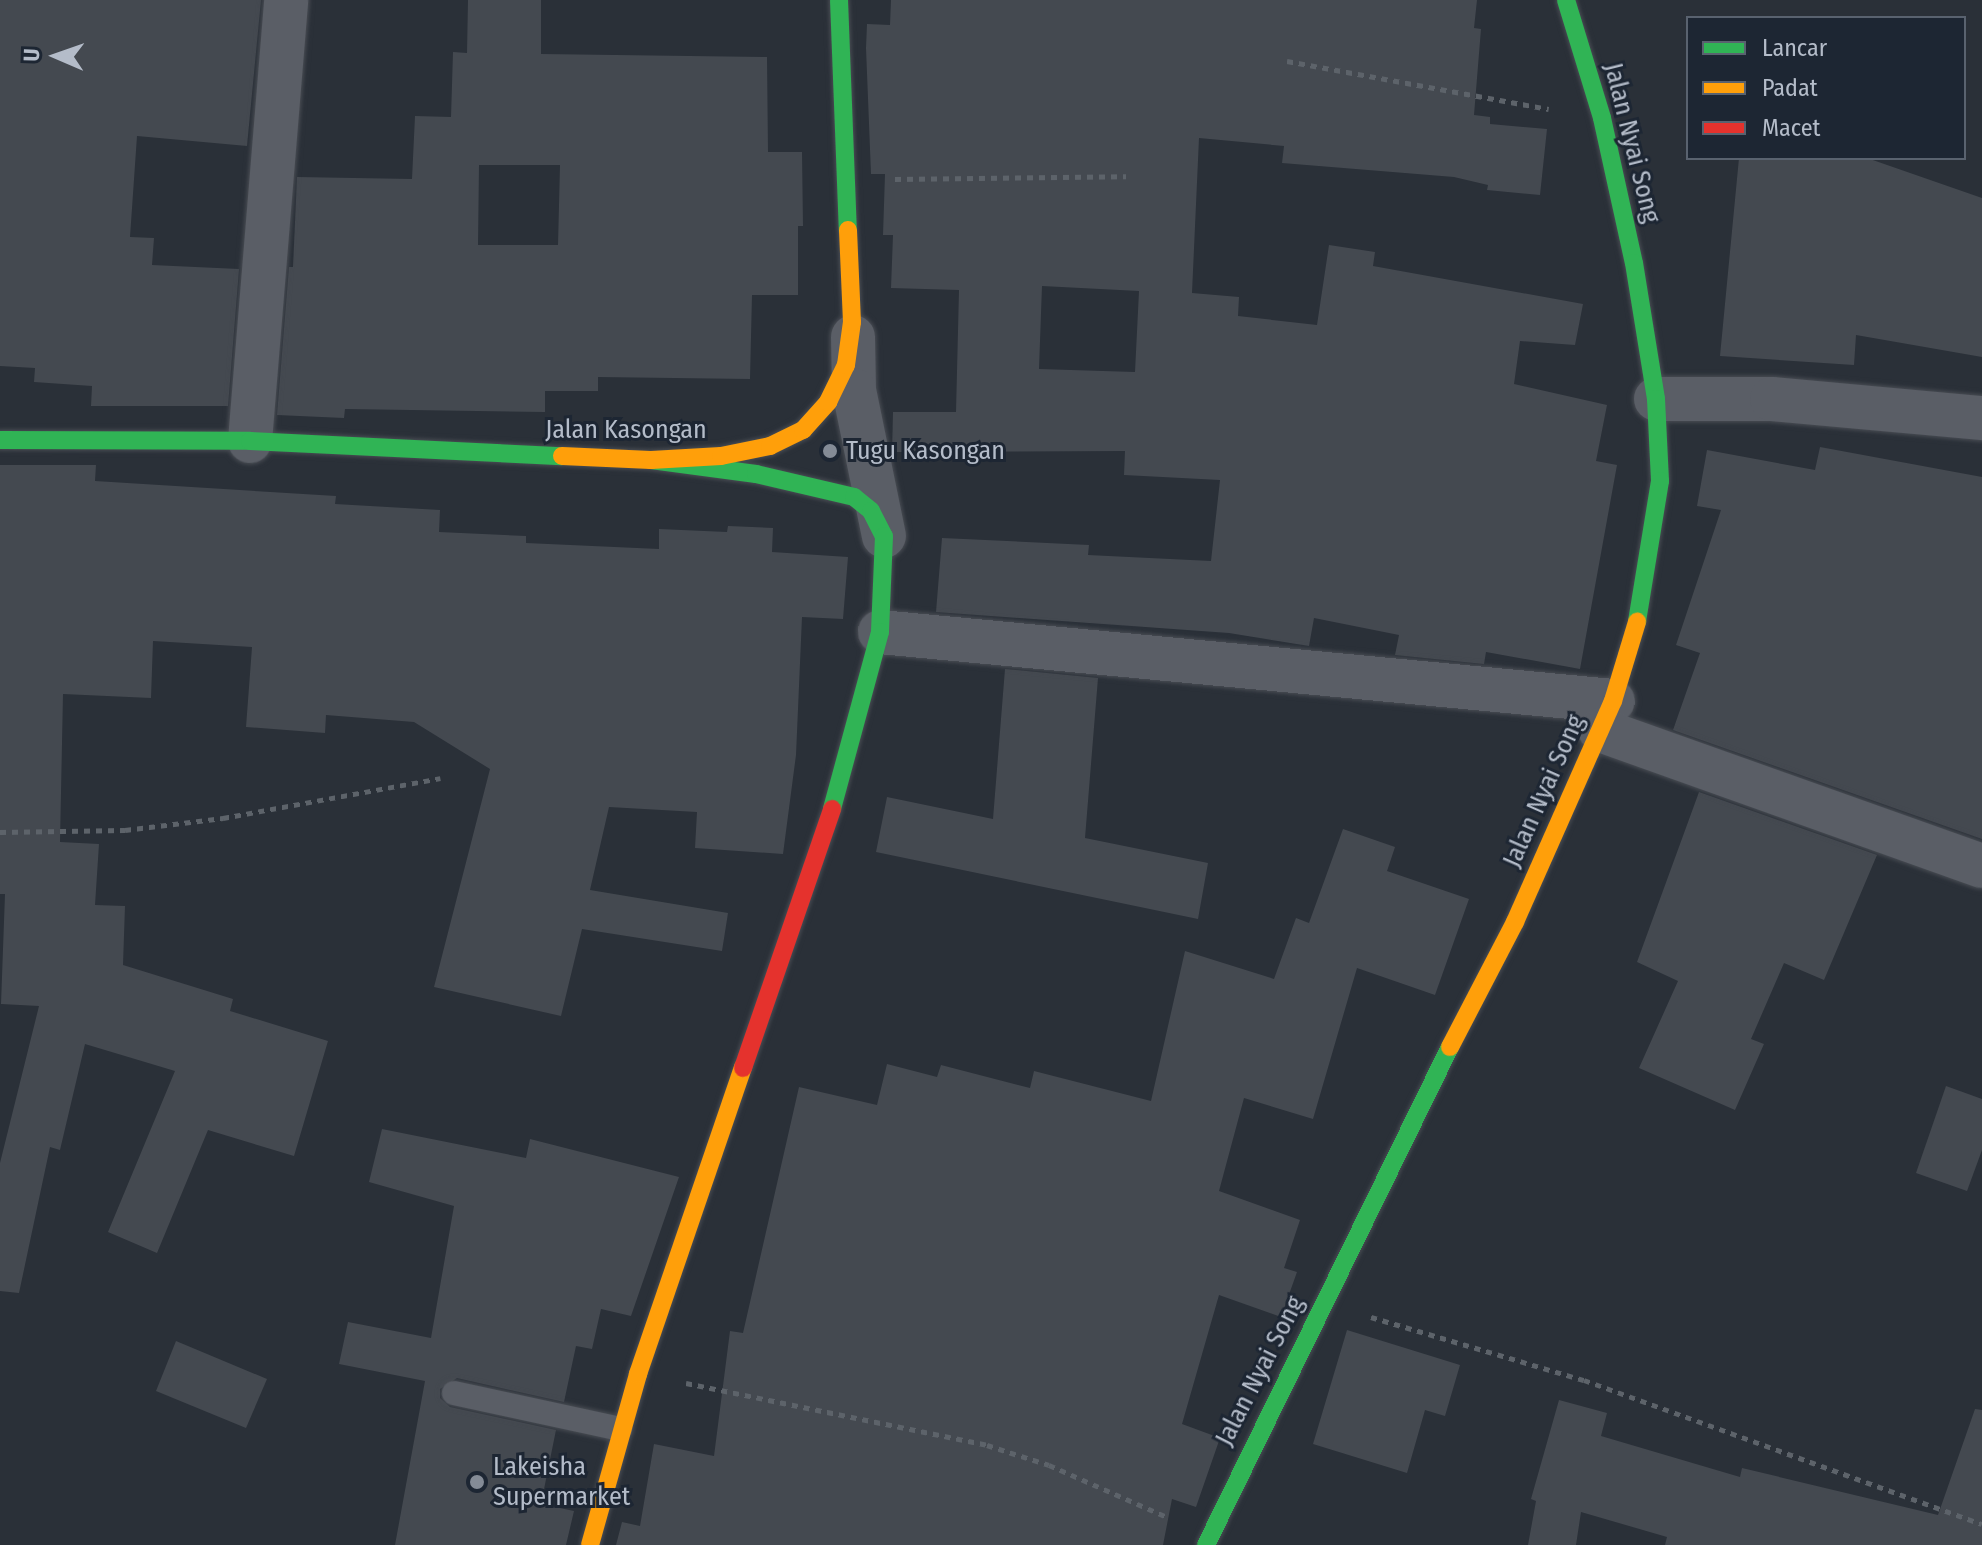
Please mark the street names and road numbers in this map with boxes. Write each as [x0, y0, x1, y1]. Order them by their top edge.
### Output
street label: Jalan Nyai Song [1597, 60, 1667, 226]
street label: Jalan Kasongan [545, 414, 707, 446]
street label: Jalan Nyai Song [1496, 710, 1592, 872]
street label: Jalan Nyai Song [1209, 1291, 1311, 1451]

